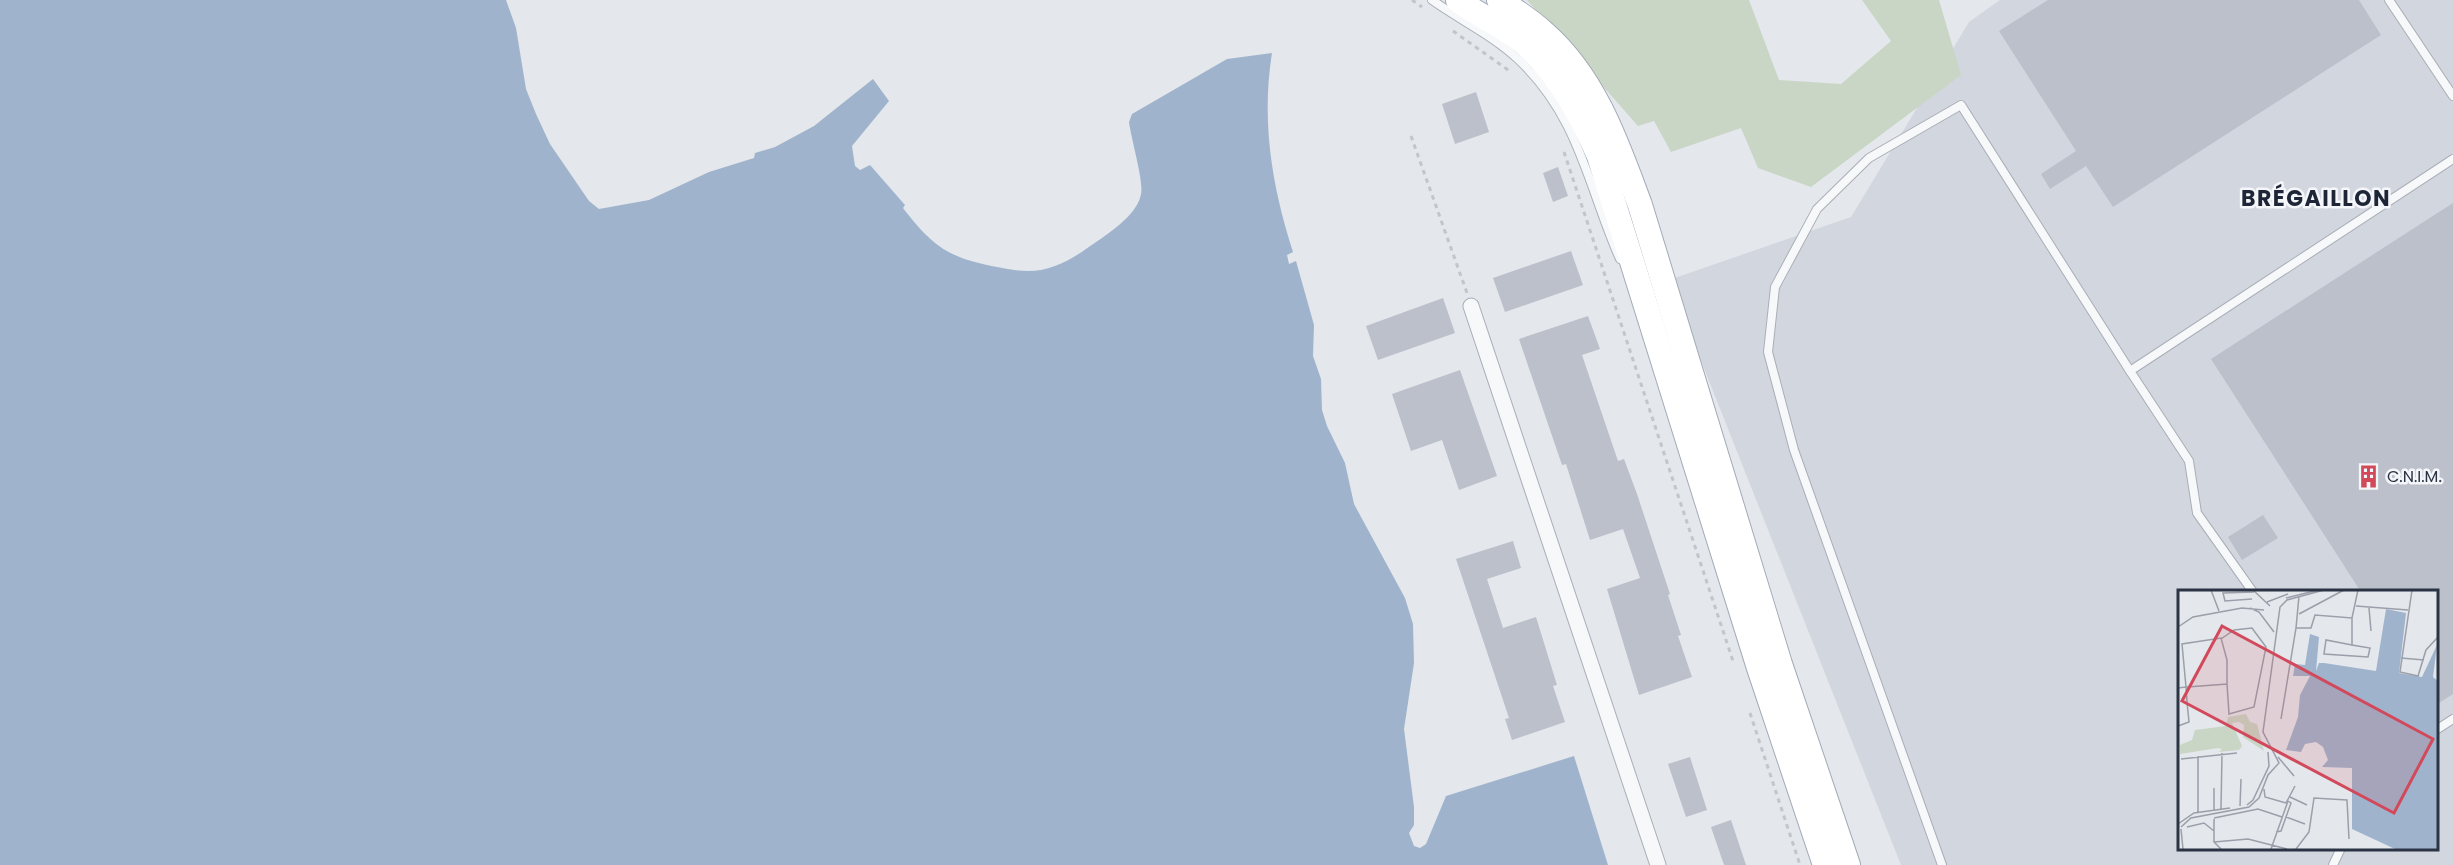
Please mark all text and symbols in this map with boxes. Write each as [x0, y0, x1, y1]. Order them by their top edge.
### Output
district label: BRÉGAILLON [2241, 183, 2391, 214]
building icon: C.N.I.M. [2356, 463, 2382, 489]
place label: C.N.I.M. [2387, 465, 2442, 488]
inset map [2178, 590, 2438, 850]

